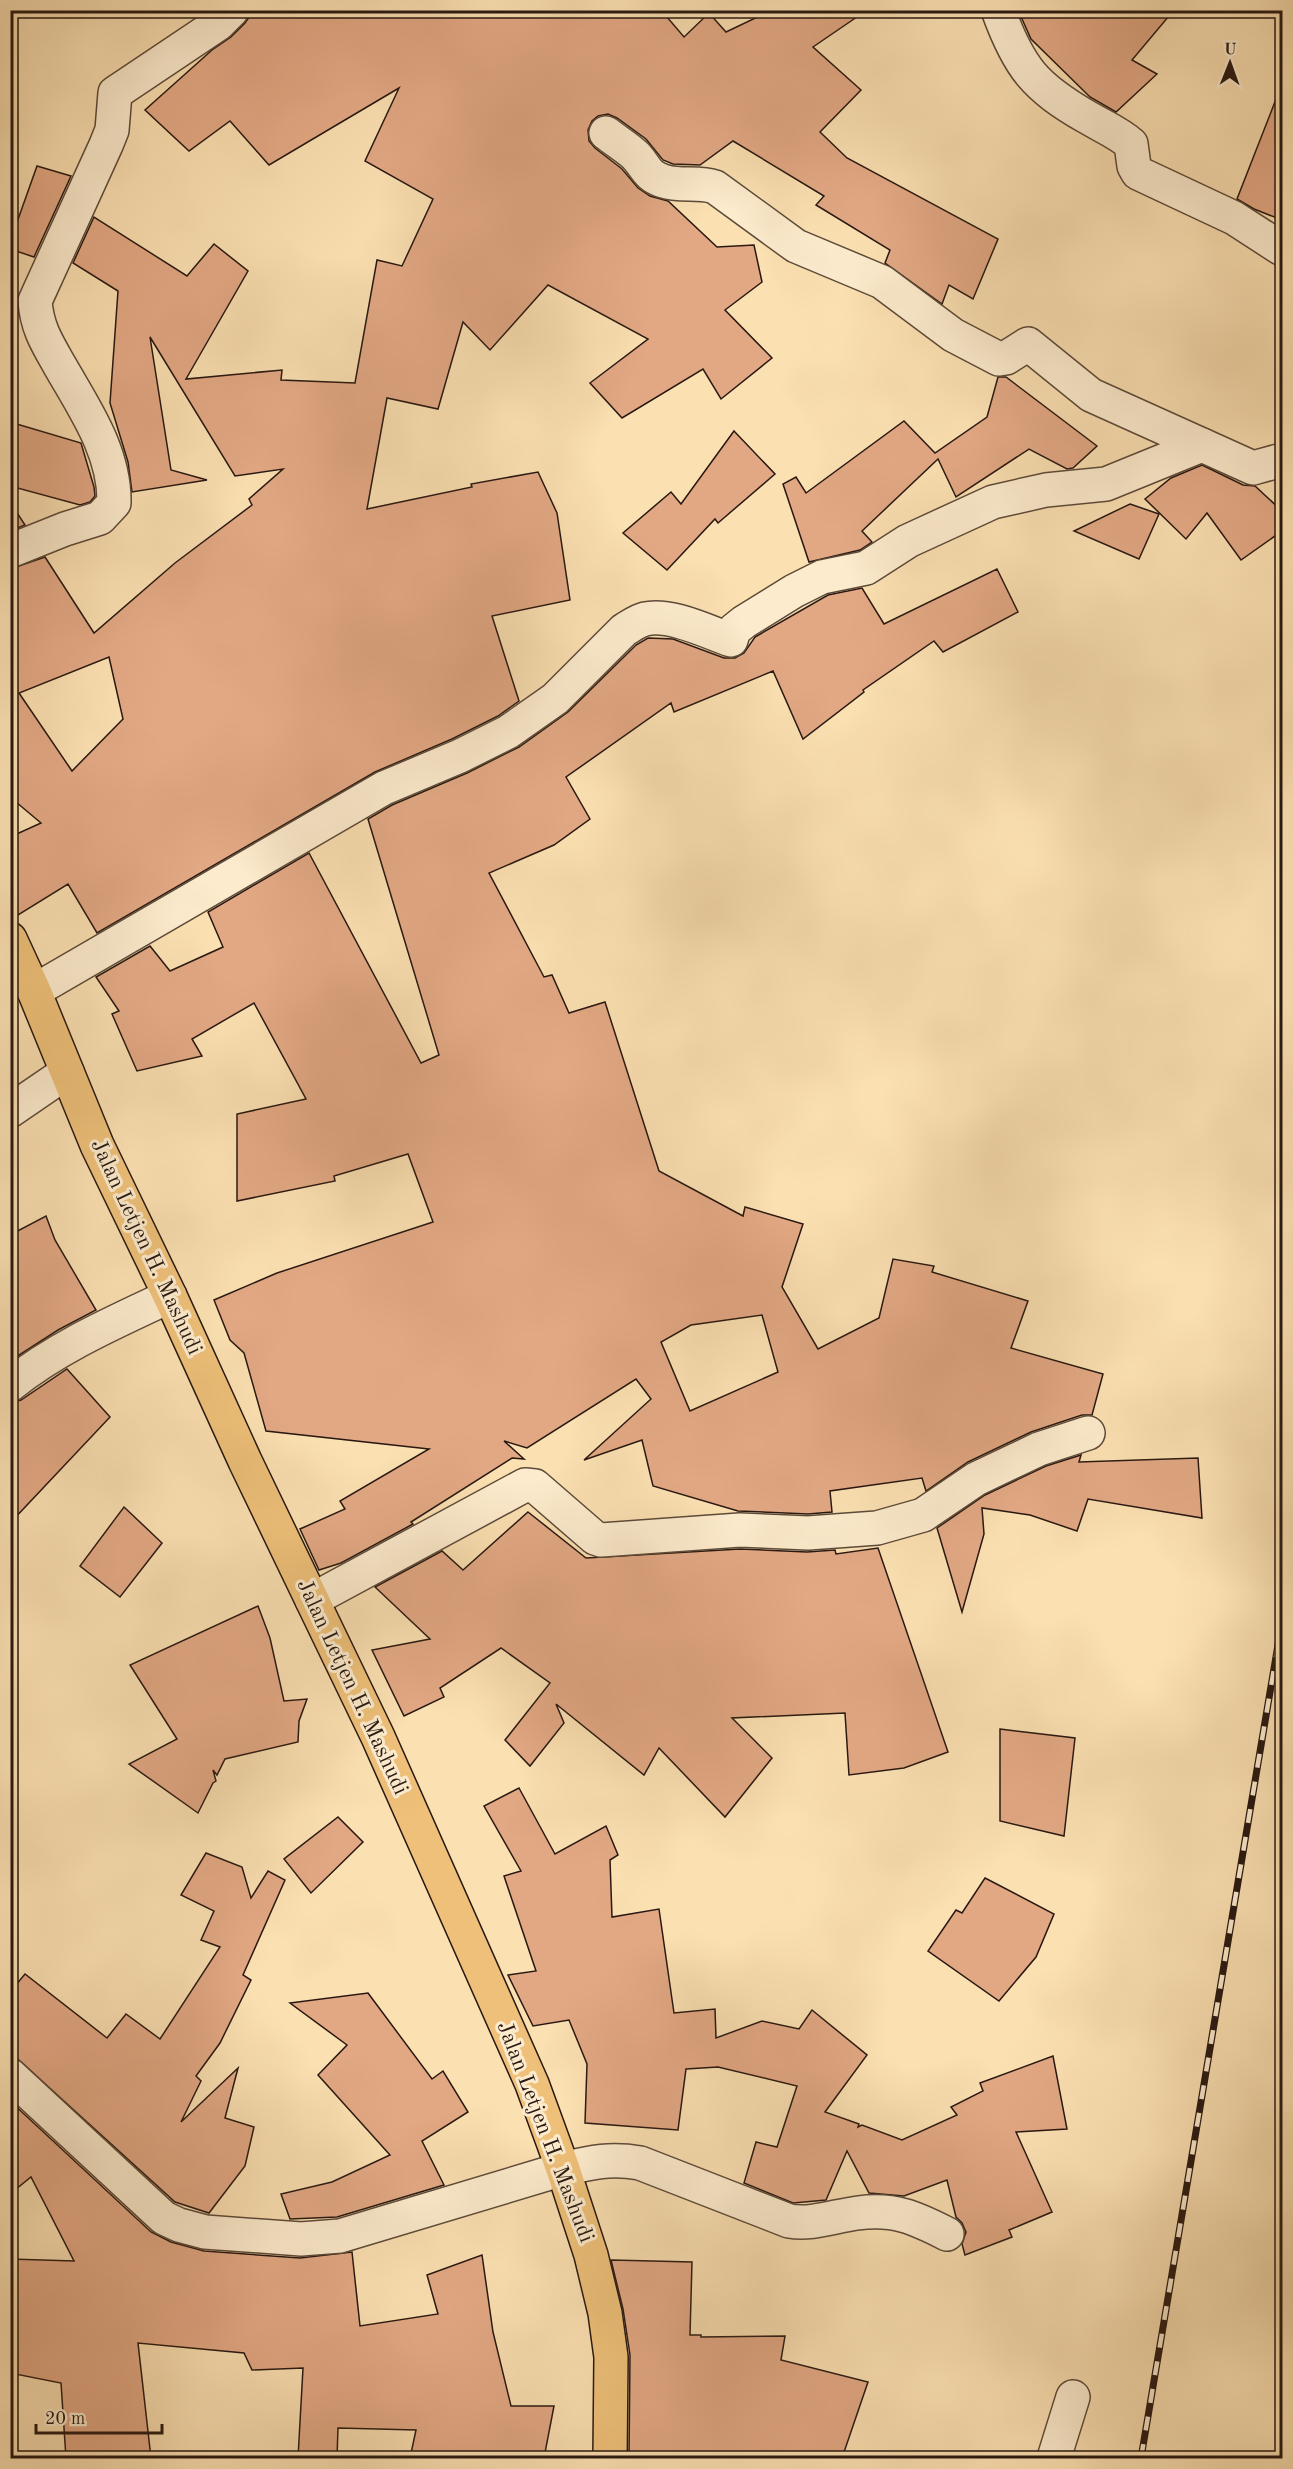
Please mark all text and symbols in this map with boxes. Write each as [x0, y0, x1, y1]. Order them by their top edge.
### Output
north arrow [1200, 33, 1260, 93]
text: U [1224, 42, 1237, 58]
street label: Jalan Letjen H. Mashudi [86, 1136, 206, 1358]
street label: Jalan Letjen H. Mashudi [292, 1576, 412, 1798]
street label: Jalan Letjen H. Mashudi [493, 2018, 597, 2246]
scale bar [36, 2397, 162, 2435]
text: 20 m [45, 2410, 85, 2428]

